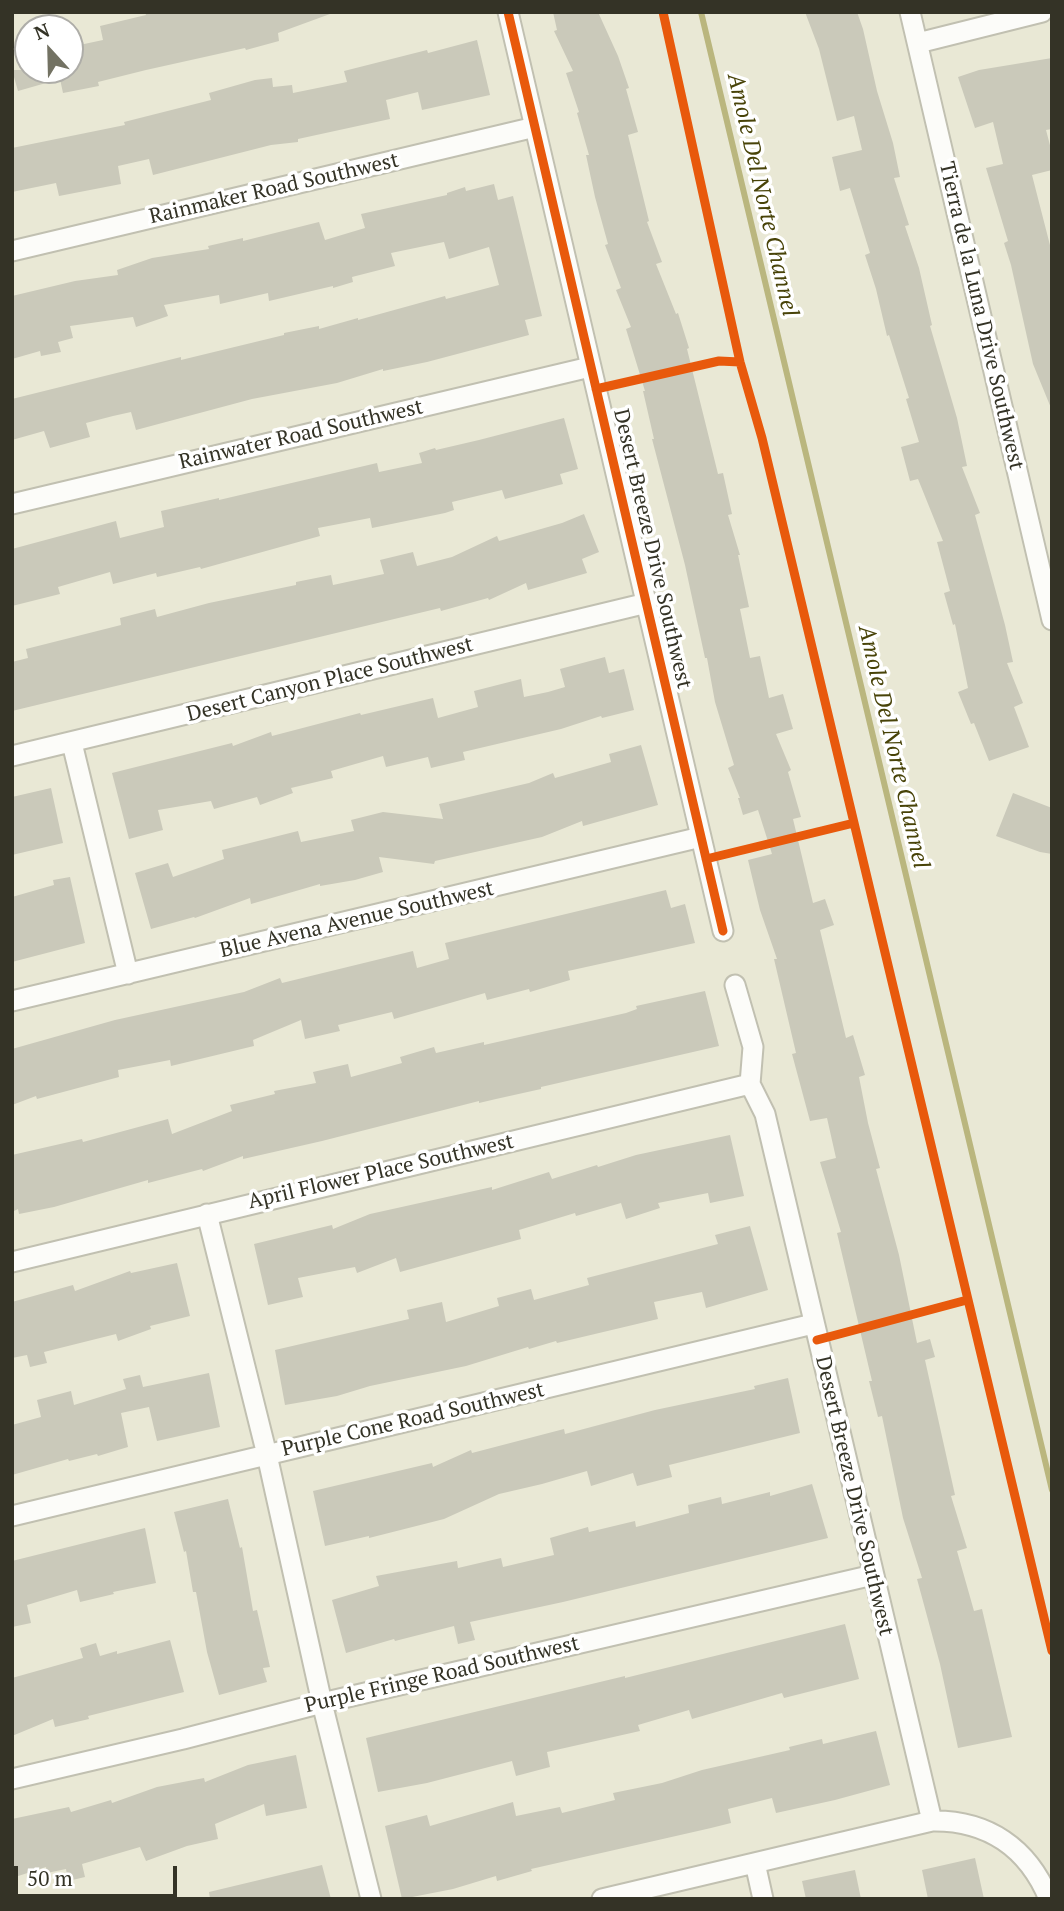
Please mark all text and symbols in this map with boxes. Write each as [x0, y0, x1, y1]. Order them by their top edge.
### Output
north arrow [14, 14, 84, 84]
text: N [30, 17, 53, 45]
water label: Amole Del Norte Channel [721, 71, 803, 319]
street label: Rainmaker Road Southwest [147, 148, 401, 230]
street label: Tierra de la Luna Drive Southwest [933, 159, 1029, 473]
street label: Rainwater Road Southwest [177, 395, 425, 475]
street label: Desert Breeze Drive Southwest [608, 407, 696, 691]
water label: Amole Del Norte Channel [852, 623, 934, 871]
street label: Desert Canyon Place Southwest [184, 632, 476, 728]
street label: Blue Avena Avenue Southwest [218, 876, 496, 964]
street label: April Flower Place Southwest [246, 1129, 516, 1215]
street label: Desert Breeze Drive Southwest [810, 1354, 898, 1638]
street label: Purple Cone Road Southwest [279, 1377, 547, 1463]
street label: Purple Fringe Road Southwest [302, 1631, 582, 1719]
scale bar [18, 1852, 180, 1896]
text: 50 m [27, 1864, 73, 1892]

